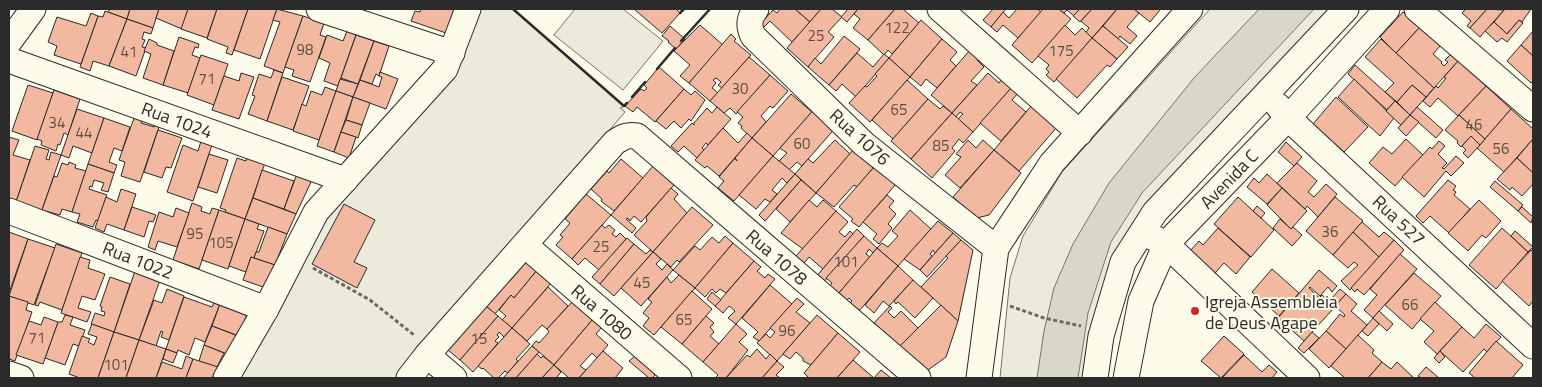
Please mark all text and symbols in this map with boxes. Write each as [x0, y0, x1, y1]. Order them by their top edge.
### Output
house number: 122 [884, 16, 910, 39]
house number: 25 [808, 24, 824, 47]
house number: 98 [297, 38, 313, 61]
house number: 175 [1048, 39, 1074, 62]
house number: 41 [121, 40, 137, 63]
house number: 71 [199, 67, 215, 90]
house number: 30 [732, 77, 748, 100]
street label: Rua 1024 [138, 95, 216, 145]
house number: 65 [891, 98, 907, 121]
street label: Rua 1076 [824, 102, 896, 172]
house number: 34 [49, 111, 65, 134]
house number: 46 [1466, 113, 1482, 136]
house number: 44 [76, 121, 92, 144]
house number: 60 [794, 132, 810, 155]
house number: 85 [933, 134, 949, 157]
house number: 56 [1493, 137, 1509, 160]
street label: Avenida C [1194, 143, 1265, 215]
street label: Rua 527 [1366, 188, 1432, 252]
house number: 36 [1322, 220, 1338, 243]
house number: 95 [187, 222, 203, 245]
street label: Rua 1078 [740, 223, 814, 291]
house number: 105 [208, 231, 234, 254]
street label: Rua 1022 [99, 234, 177, 286]
house number: 25 [593, 235, 609, 258]
house number: 101 [833, 250, 859, 273]
house number: 45 [634, 271, 650, 294]
street label: Rua 1080 [565, 278, 639, 346]
place label: Igreja Assembleia de Deus Agape [1205, 288, 1338, 336]
house number: 66 [1402, 293, 1418, 316]
marker: Igreja Assembleia de Deus Agape [1189, 305, 1201, 317]
house number: 65 [676, 308, 692, 331]
house number: 96 [779, 319, 795, 342]
house number: 71 [29, 326, 45, 349]
house number: 15 [471, 327, 487, 350]
house number: 101 [103, 353, 129, 376]

